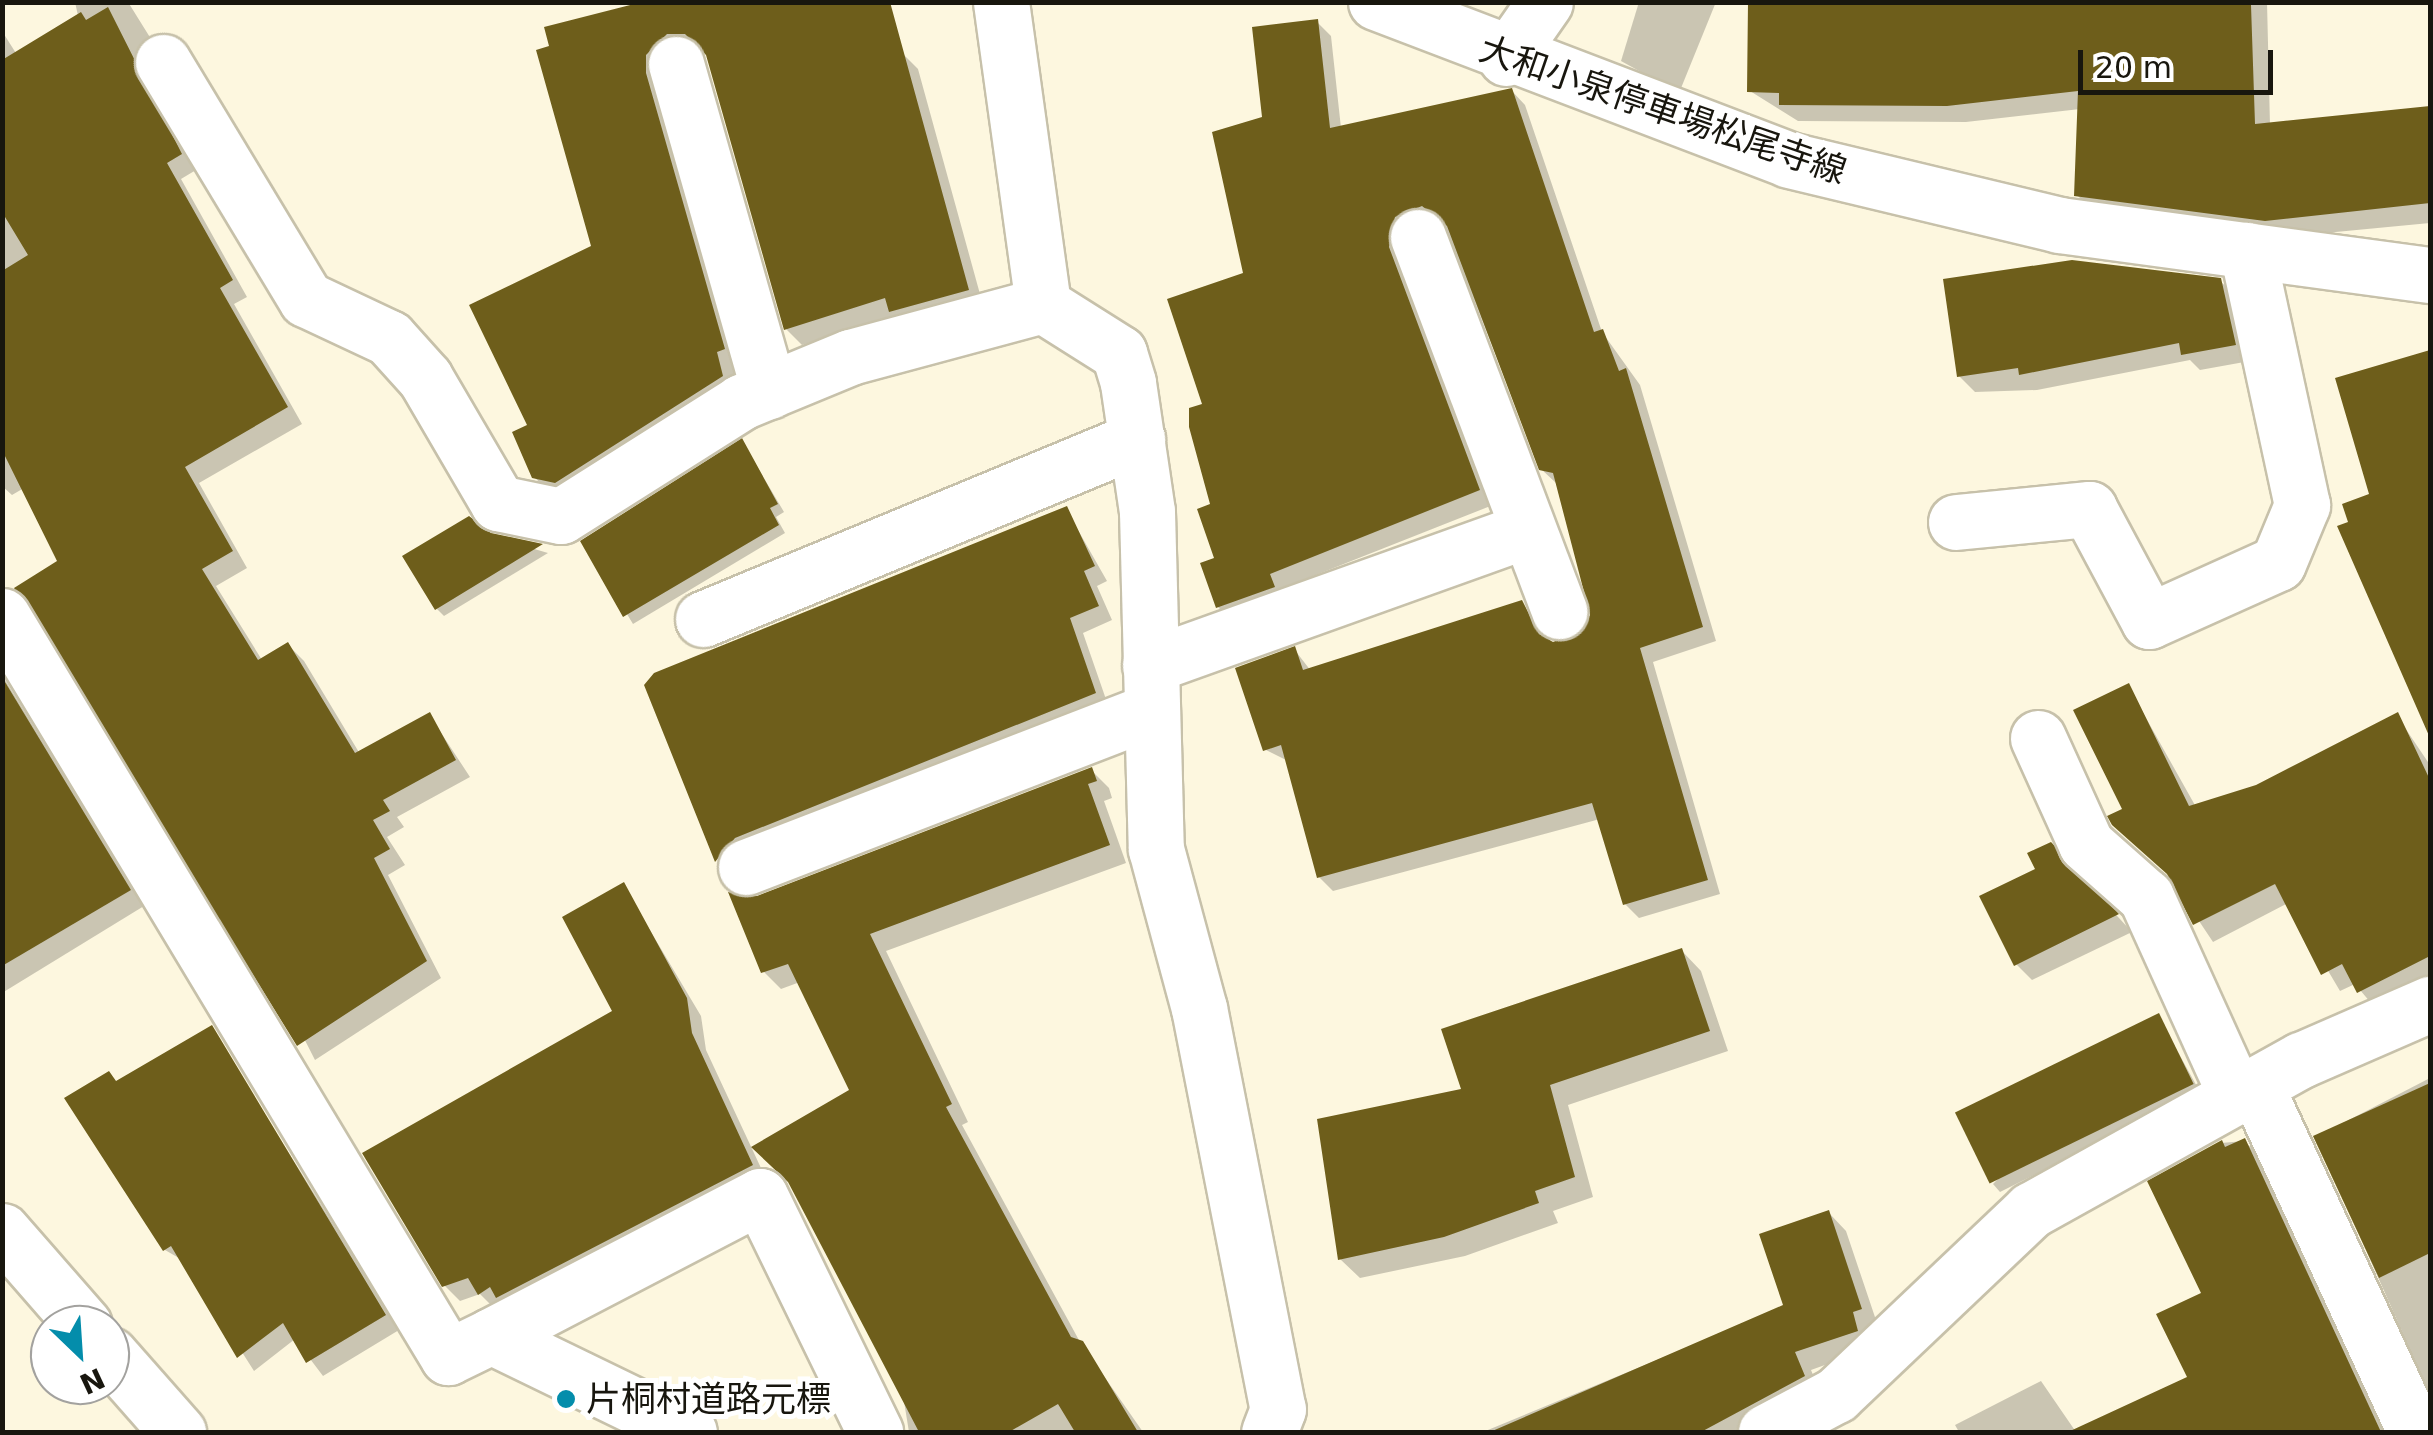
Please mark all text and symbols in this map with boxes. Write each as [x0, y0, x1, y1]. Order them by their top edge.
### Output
street label: 大和小泉停車場松尾寺線 [1474, 27, 1852, 193]
scale bar [2083, 30, 2278, 92]
text: 20 m [2095, 50, 2172, 85]
north arrow [30, 1305, 130, 1405]
text: N [74, 1361, 110, 1401]
place label: 片桐村道路元標 [586, 1378, 831, 1420]
marker: 片桐村道路元標 [555, 1388, 577, 1410]

